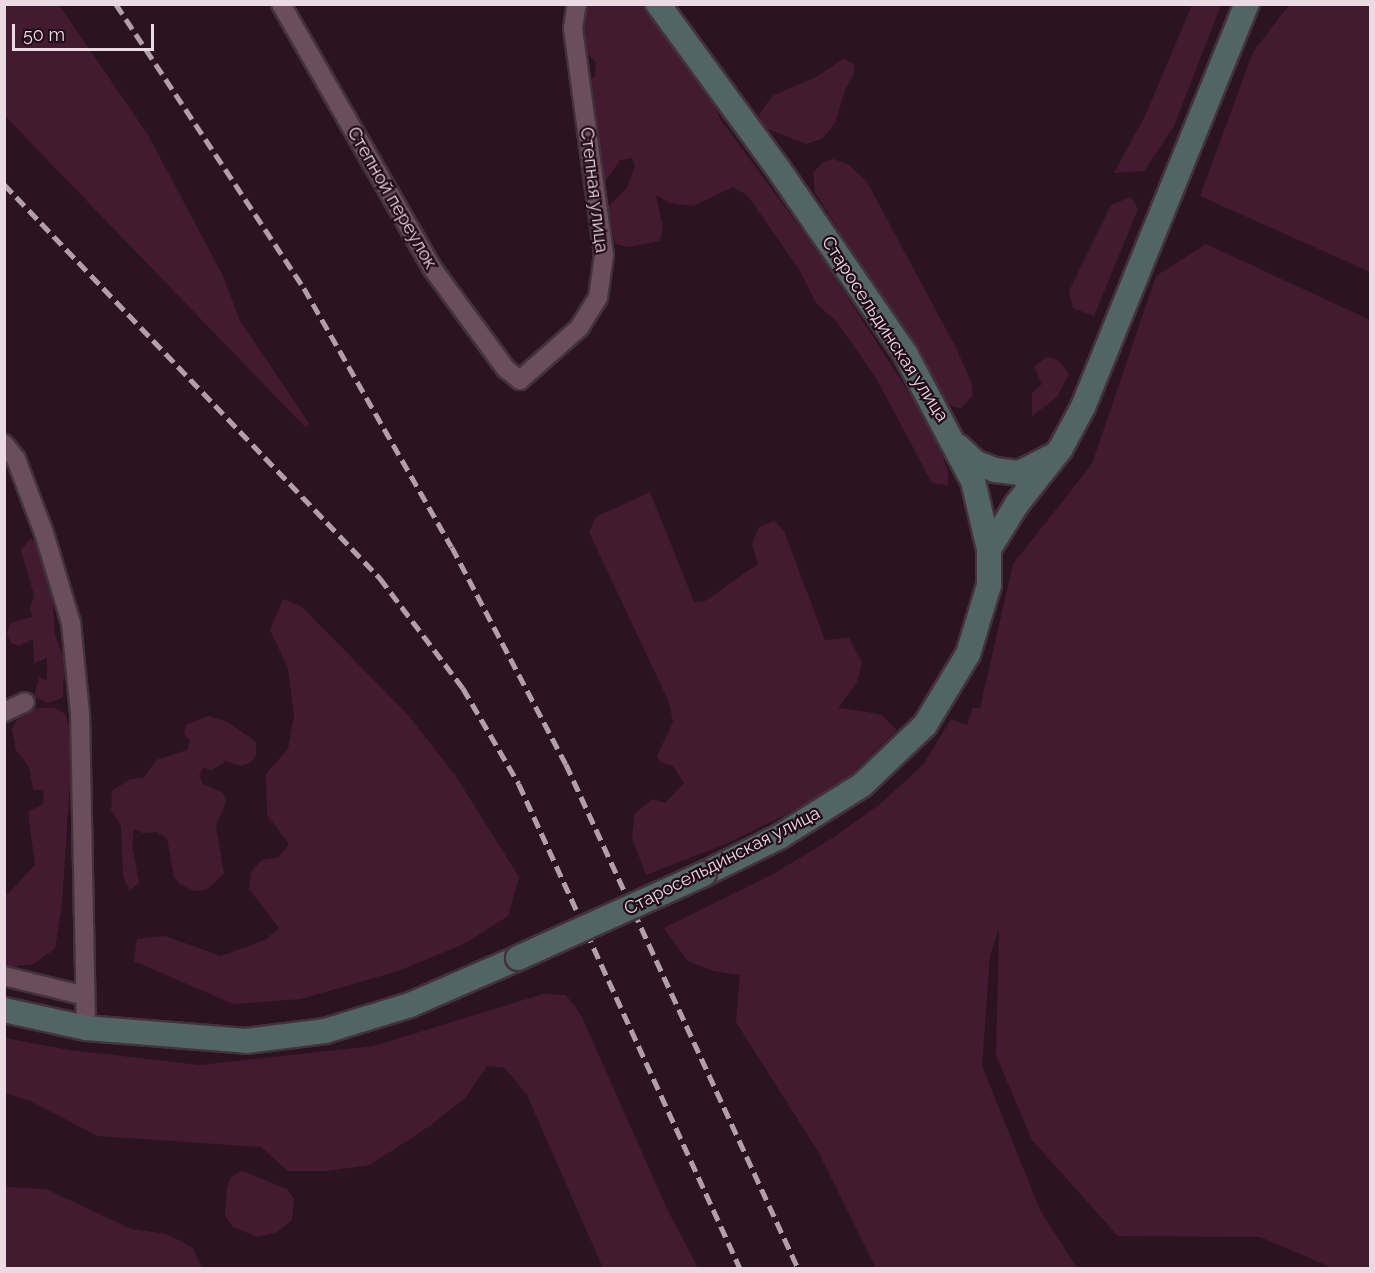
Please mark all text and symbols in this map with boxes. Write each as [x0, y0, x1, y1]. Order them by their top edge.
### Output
scale bar [15, 12, 158, 50]
text: 50 m [23, 24, 65, 45]
street label: Степной переулок [343, 123, 441, 273]
street label: Степная улица [576, 126, 612, 254]
street label: Старосельдинская улица [817, 232, 953, 426]
street label: Старосельдинская улица [620, 802, 824, 920]

